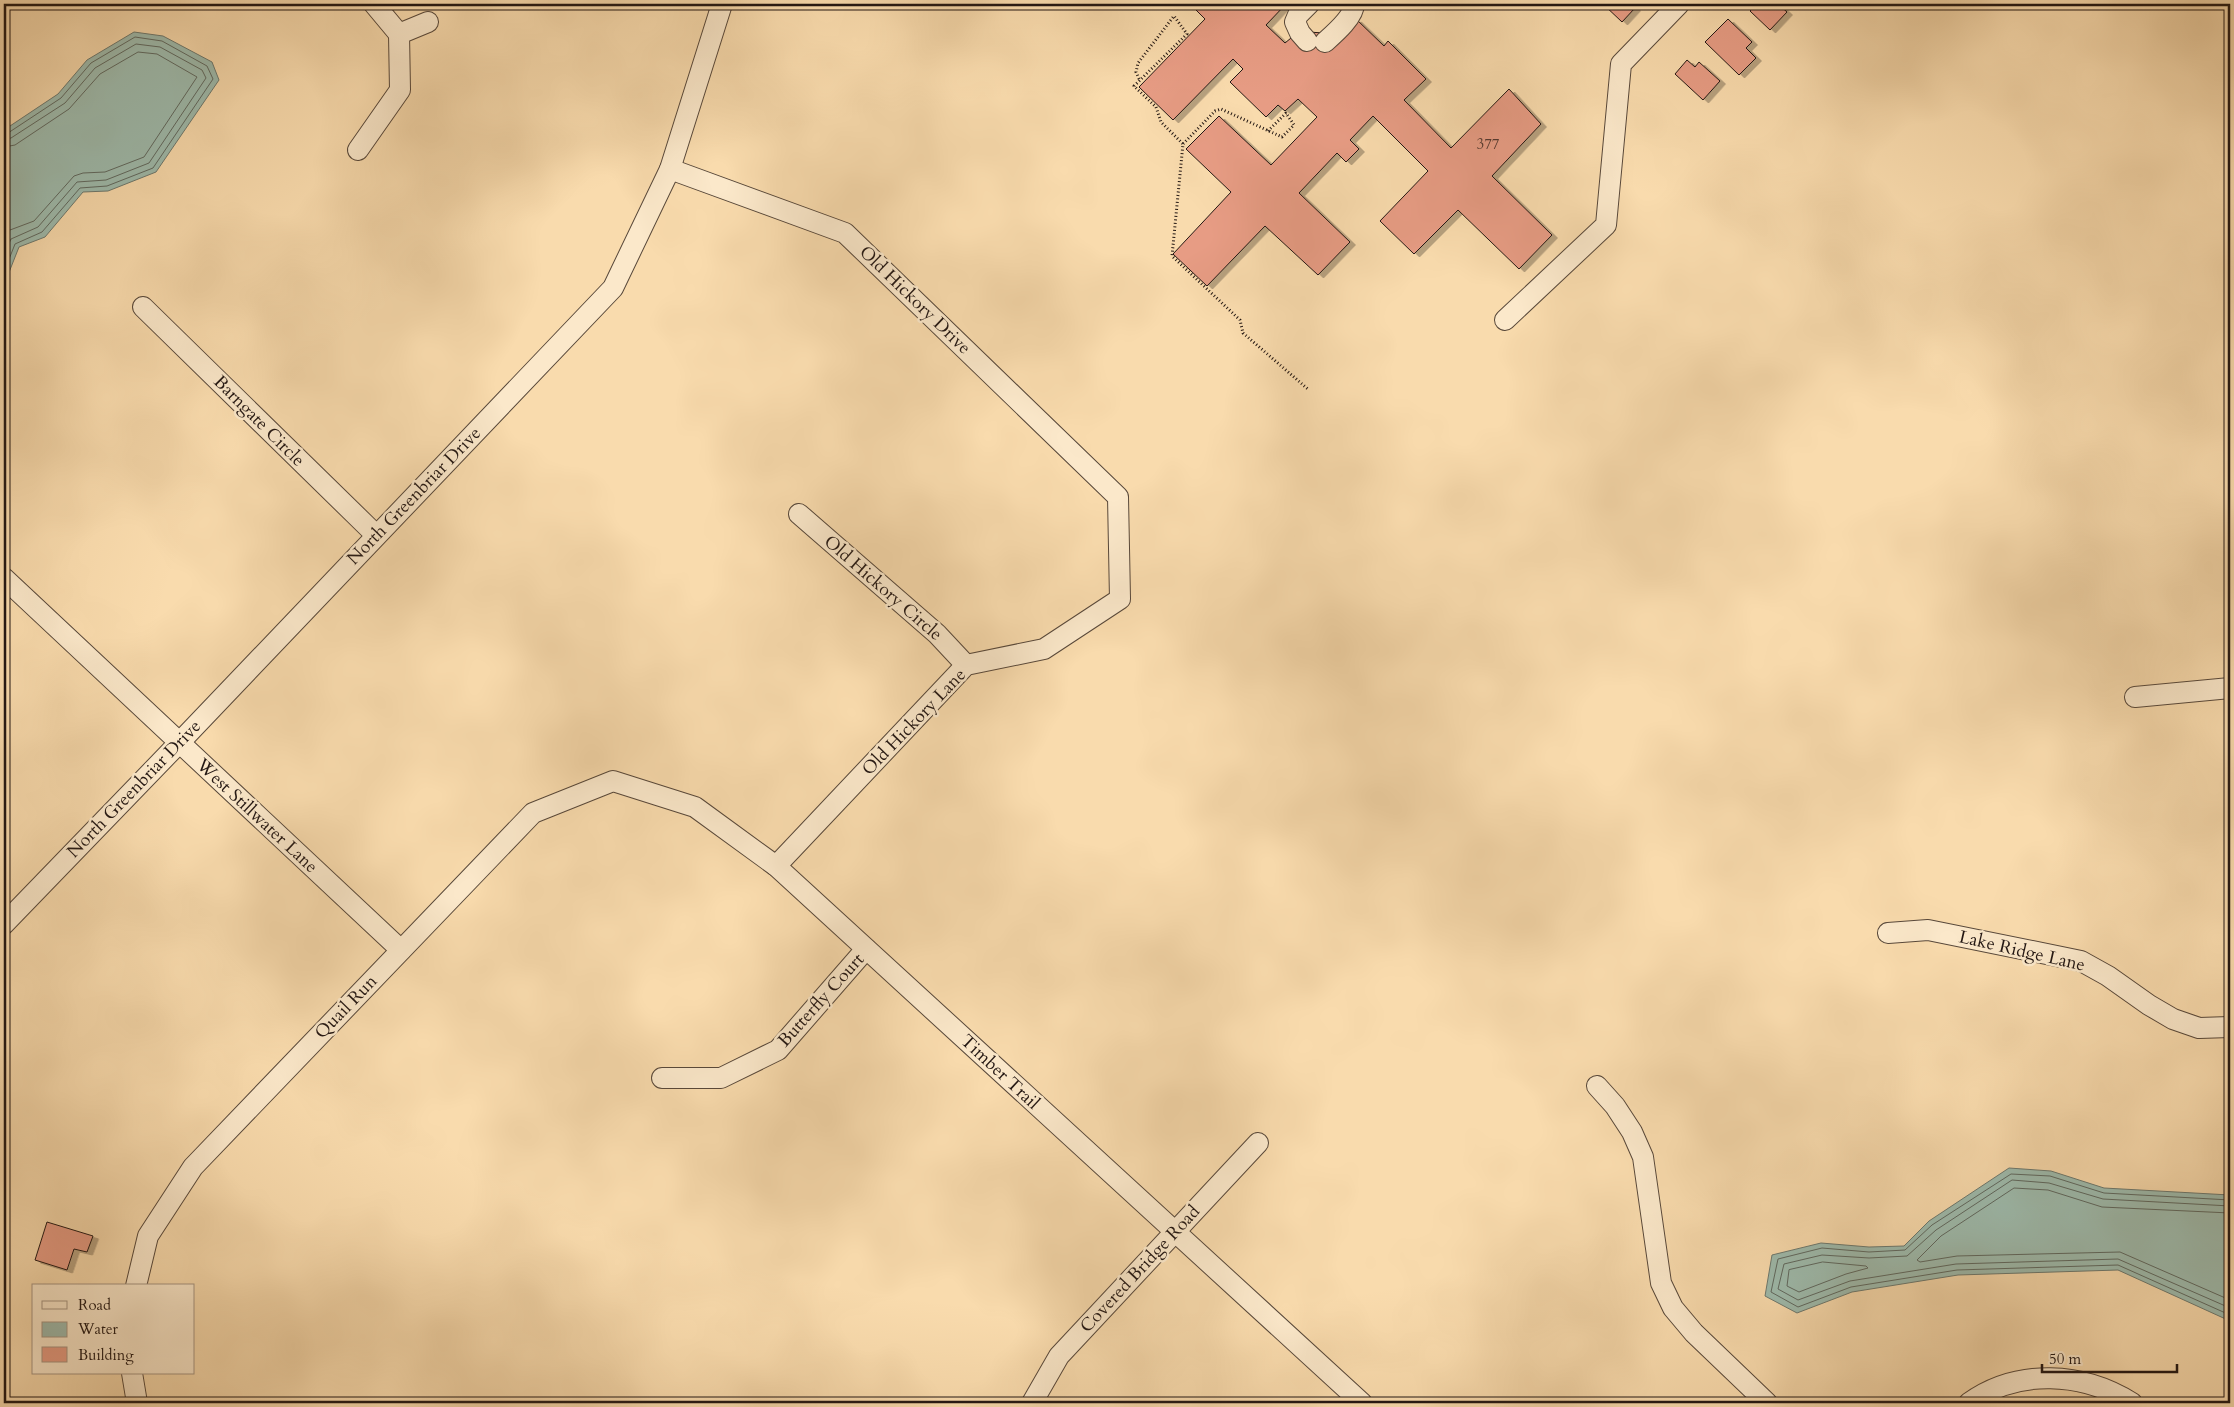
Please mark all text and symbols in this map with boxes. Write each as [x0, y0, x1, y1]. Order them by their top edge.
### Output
house number: 377 [1476, 134, 1500, 154]
street label: Old Hickory Drive [854, 240, 976, 360]
street label: Barngate Circle [208, 370, 310, 472]
street label: North Greenbriar Drive [341, 421, 487, 571]
street label: Old Hickory Circle [818, 530, 948, 646]
street label: Old Hickory Lane [856, 663, 972, 781]
street label: North Greenbriar Drive [61, 714, 207, 864]
street label: West Stillwater Lane [190, 752, 323, 879]
street label: Lake Ridge Lane [1957, 924, 2087, 978]
street label: Butterfly Court [772, 947, 870, 1052]
street label: Quail Run [309, 969, 383, 1045]
street label: Timber Trail [955, 1029, 1045, 1115]
street label: Covered Bridge Road [1074, 1199, 1206, 1338]
legend [32, 1284, 195, 1374]
text: Road [78, 1295, 111, 1315]
text: Water [77, 1319, 119, 1339]
scale bar [2042, 1342, 2176, 1374]
text: Building [78, 1345, 134, 1365]
text: 50 m [2049, 1349, 2081, 1369]

